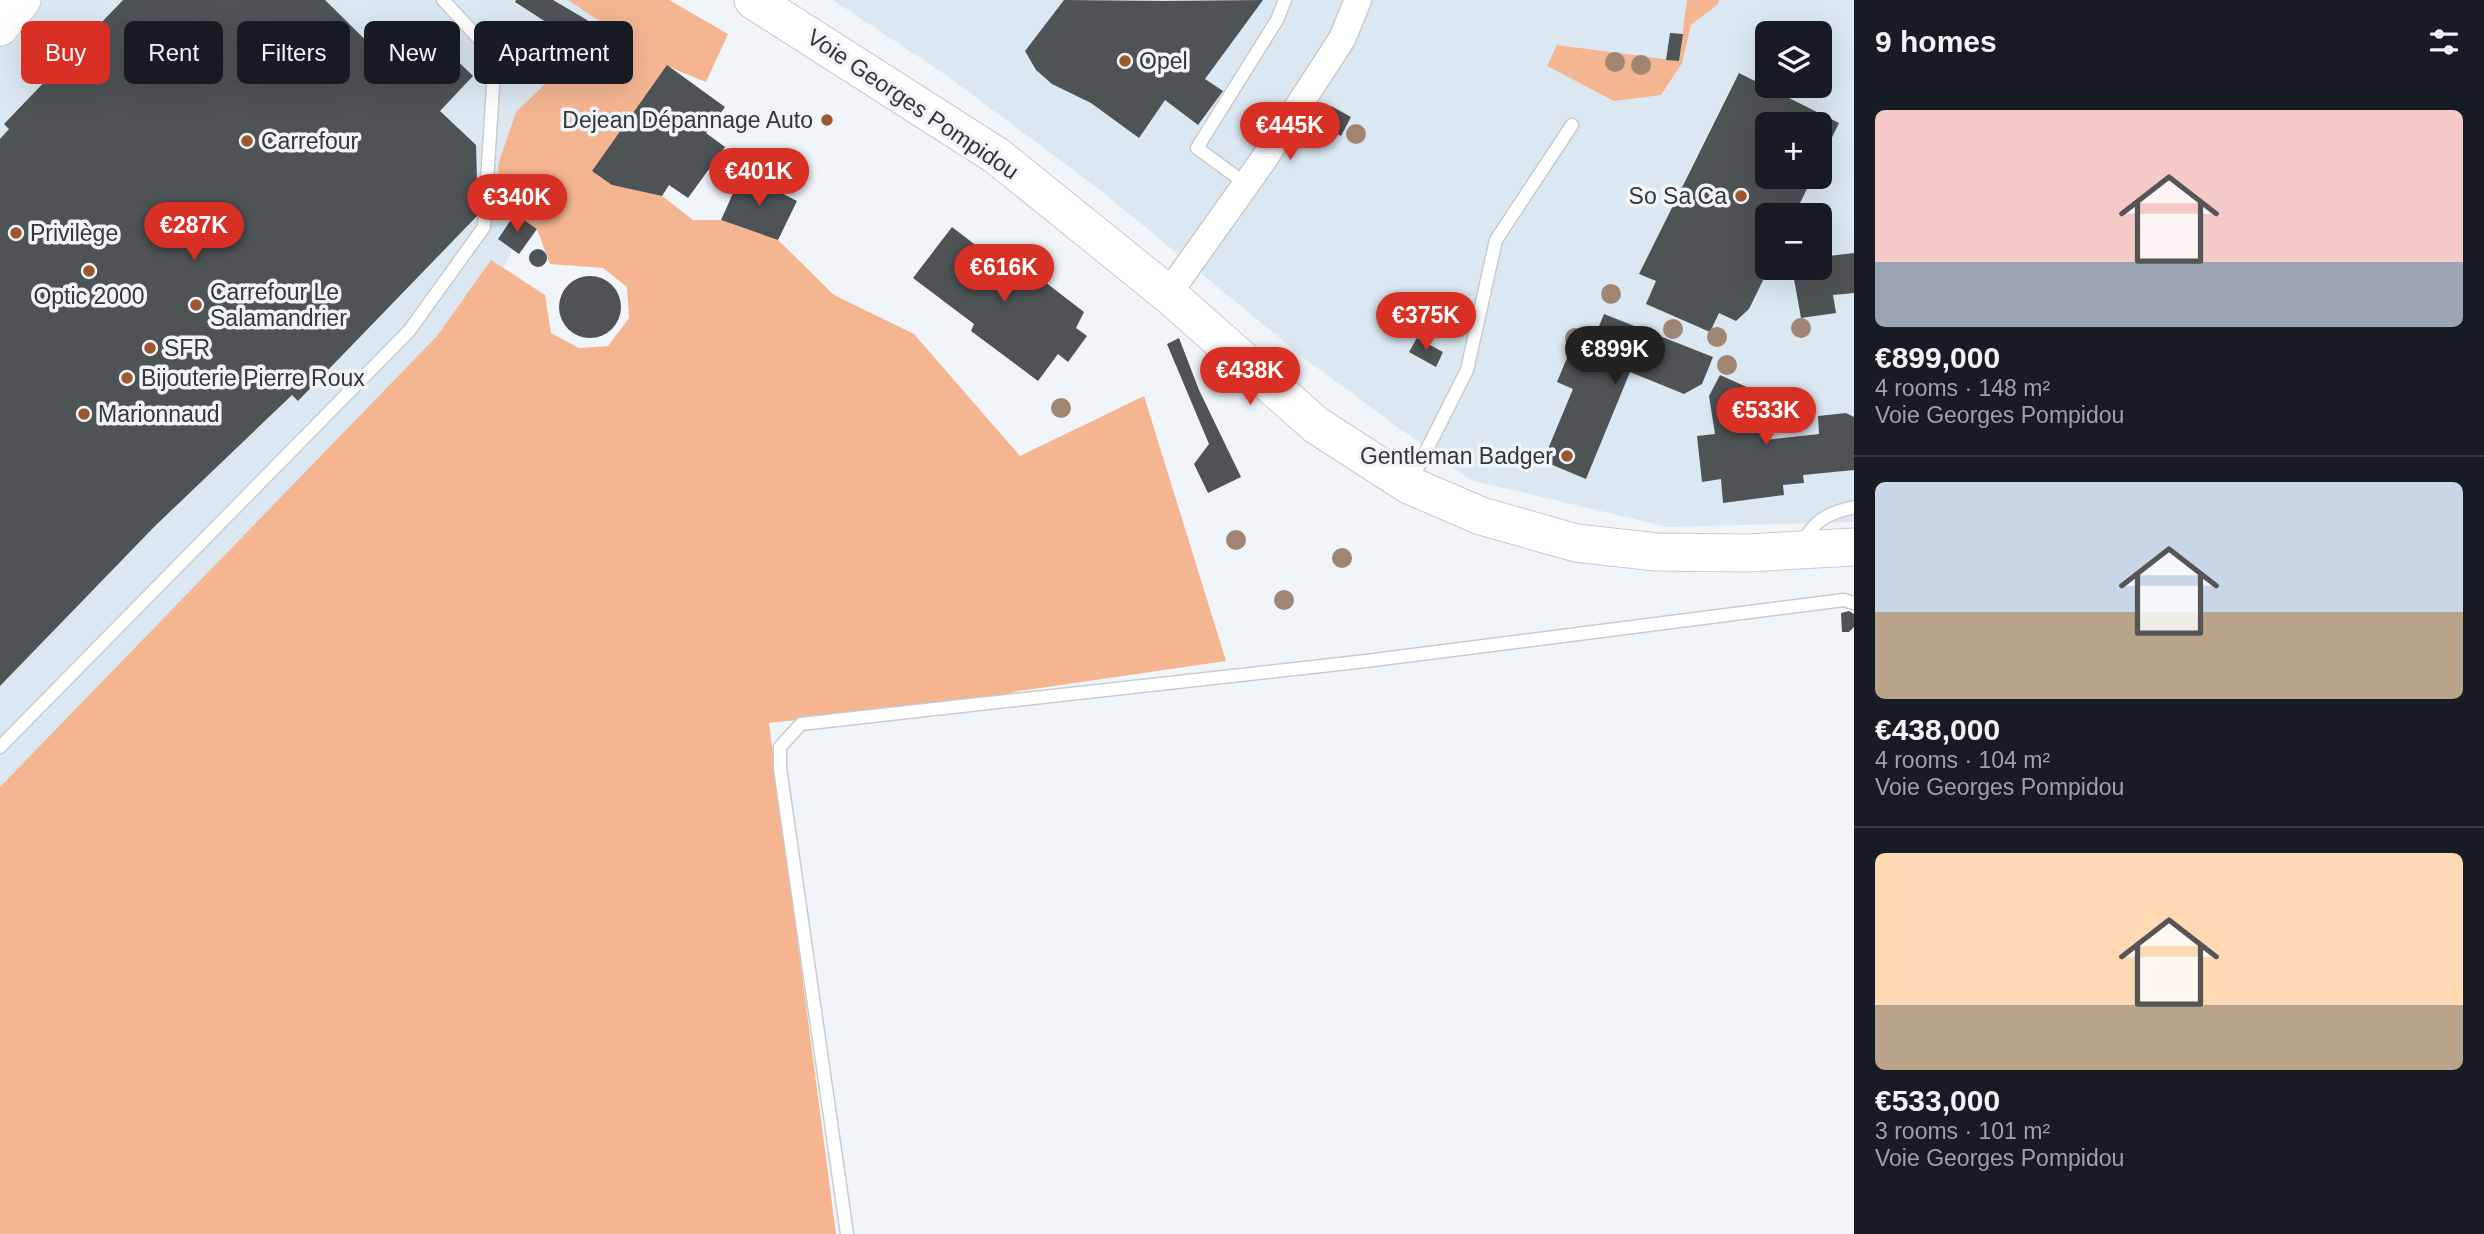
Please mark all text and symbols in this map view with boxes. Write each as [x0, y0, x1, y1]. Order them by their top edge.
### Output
chip: Buy [21, 21, 110, 84]
chip: Rent [124, 21, 223, 84]
chip: Filters [237, 21, 350, 84]
chip: New [364, 21, 460, 84]
chip: Apartment [474, 21, 633, 84]
map controls [1755, 21, 1832, 280]
button: layers [1755, 21, 1832, 98]
icon: filters [2425, 23, 2463, 61]
street label: Voie Georges Pompidou [802, 24, 1024, 184]
text: 9 homes [1875, 25, 1997, 58]
place label: Opel [1139, 48, 1188, 74]
marker: Opel [1117, 53, 1133, 69]
pin: €445K [1241, 102, 1339, 162]
place label: Dejean Dépannage Auto [562, 107, 813, 133]
marker: Dejean Dépannage Auto [819, 112, 835, 128]
text: €445K [1256, 112, 1324, 138]
button: + [1755, 112, 1832, 189]
place label: Carrefour [261, 128, 358, 154]
marker: Carrefour [239, 133, 255, 149]
pin: €401K [710, 148, 808, 208]
icon: home [2106, 156, 2232, 282]
text: €401K [725, 158, 793, 184]
pin: €340K [468, 174, 566, 234]
place label: So Sa Ca [1629, 183, 1727, 209]
text: €340K [483, 184, 551, 210]
marker: So Sa Ca [1733, 188, 1749, 204]
pin: €287K [145, 202, 243, 262]
button: − [1755, 203, 1832, 280]
text: €287K [160, 212, 228, 238]
place label: Privilège [30, 220, 118, 246]
marker: Privilège [8, 225, 24, 241]
pin: €616K [955, 244, 1053, 304]
text: €616K [970, 254, 1038, 280]
marker: Optic 2000 [81, 263, 97, 279]
place label: Carrefour Le Salamandrier [210, 279, 347, 331]
place label: Optic 2000 [33, 283, 145, 309]
pin: €375K [1377, 292, 1475, 352]
marker: Carrefour Le Salamandrier [188, 297, 204, 313]
text: €375K [1392, 302, 1460, 328]
pin: €899K [1566, 326, 1664, 386]
place label: SFR [164, 335, 210, 361]
text: €899K [1581, 336, 1649, 362]
marker: SFR [142, 340, 158, 356]
text: €899,000 [1875, 341, 2000, 374]
pin: €438K [1201, 348, 1299, 407]
text: €438K [1216, 357, 1284, 383]
place label: Bijouterie Pierre Roux [141, 365, 365, 391]
marker: Bijouterie Pierre Roux [119, 370, 135, 386]
text: 4 rooms · 148 m² [1875, 375, 2050, 401]
pin: €533K [1717, 388, 1815, 447]
text: €533K [1732, 397, 1800, 423]
place label: Marionnaud [98, 401, 219, 427]
text: Voie Georges Pompidou [1875, 402, 2124, 428]
marker: Marionnaud [76, 406, 92, 422]
place label: Gentleman Badger [1360, 443, 1553, 469]
marker: Gentleman Badger [1559, 448, 1575, 464]
icon: home [2106, 528, 2232, 654]
text: €438,000 [1875, 713, 2000, 746]
text: 4 rooms · 104 m² [1875, 747, 2050, 773]
text: Voie Georges Pompidou [1875, 774, 2124, 800]
icon: home [2106, 899, 2232, 1025]
text: €533,000 [1875, 1084, 2000, 1117]
text: 3 rooms · 101 m² [1875, 1118, 2050, 1144]
text: Voie Georges Pompidou [1875, 1145, 2124, 1171]

